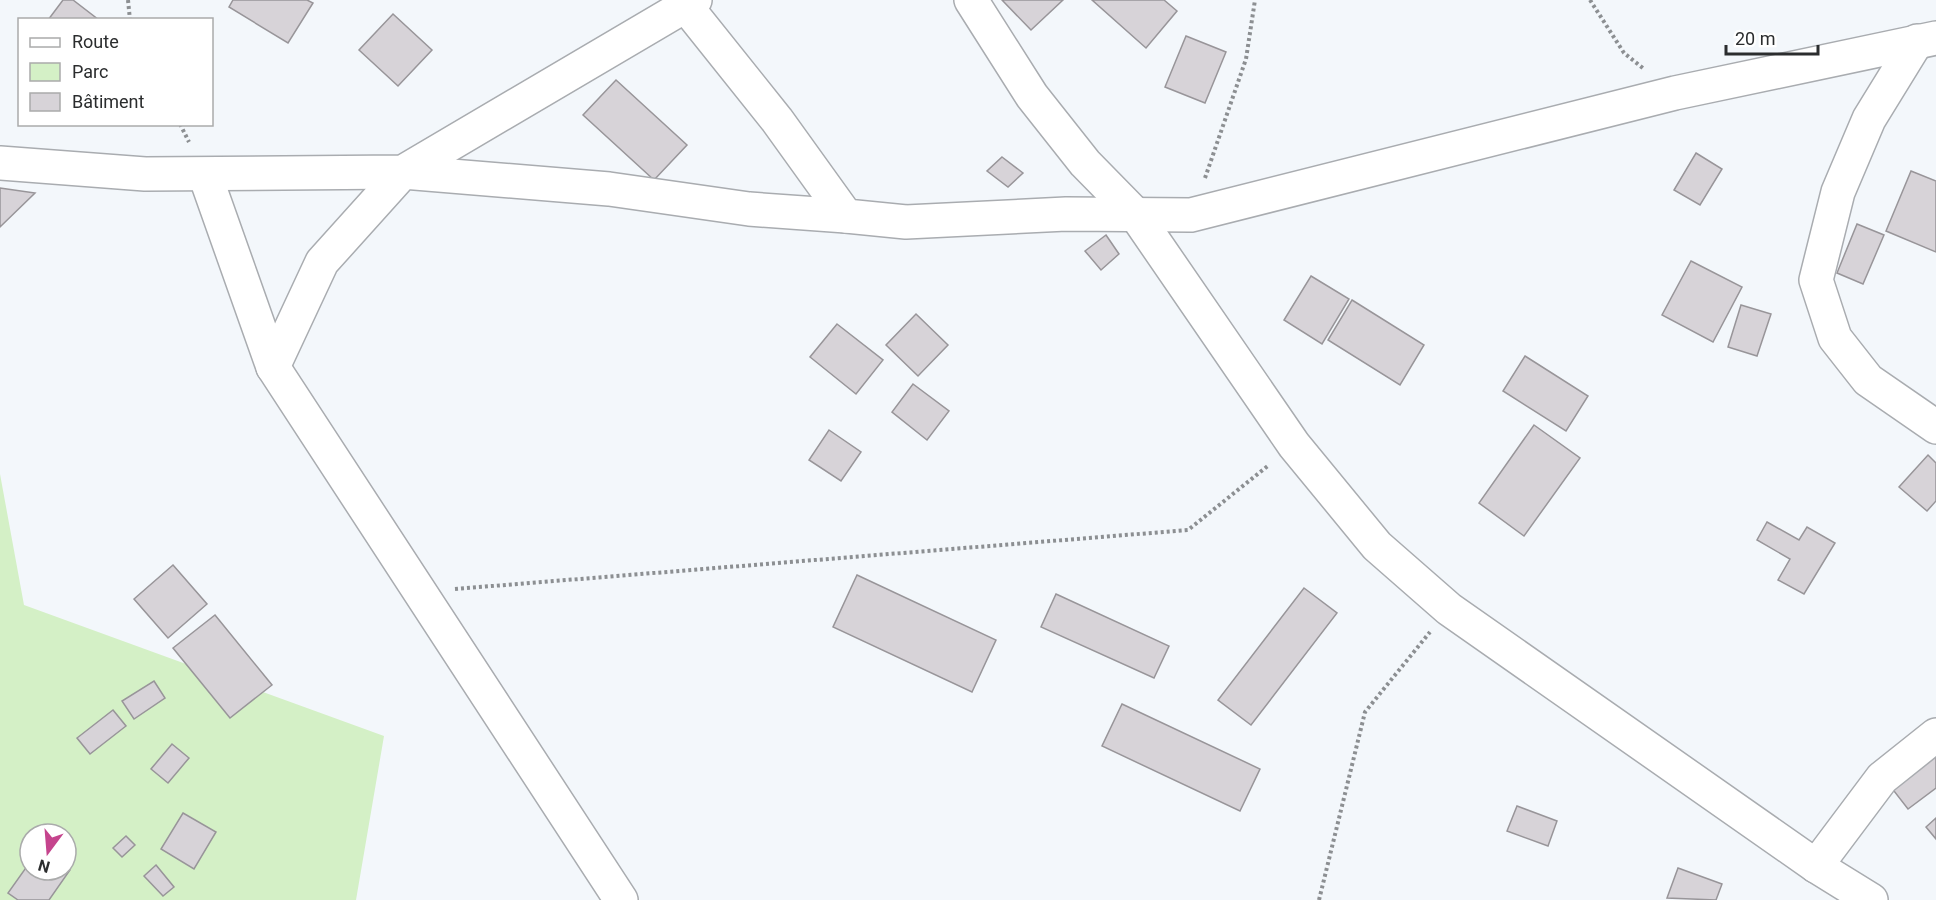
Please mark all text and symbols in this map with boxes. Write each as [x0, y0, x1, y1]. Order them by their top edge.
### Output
legend [18, 18, 213, 126]
scale bar [1726, 18, 1818, 56]
text: 20 m [1735, 28, 1775, 49]
text: Route [72, 31, 119, 52]
text: Parc [72, 61, 108, 82]
text: Bâtiment [72, 91, 145, 112]
north arrow [18, 822, 78, 882]
text: N [36, 855, 52, 877]

